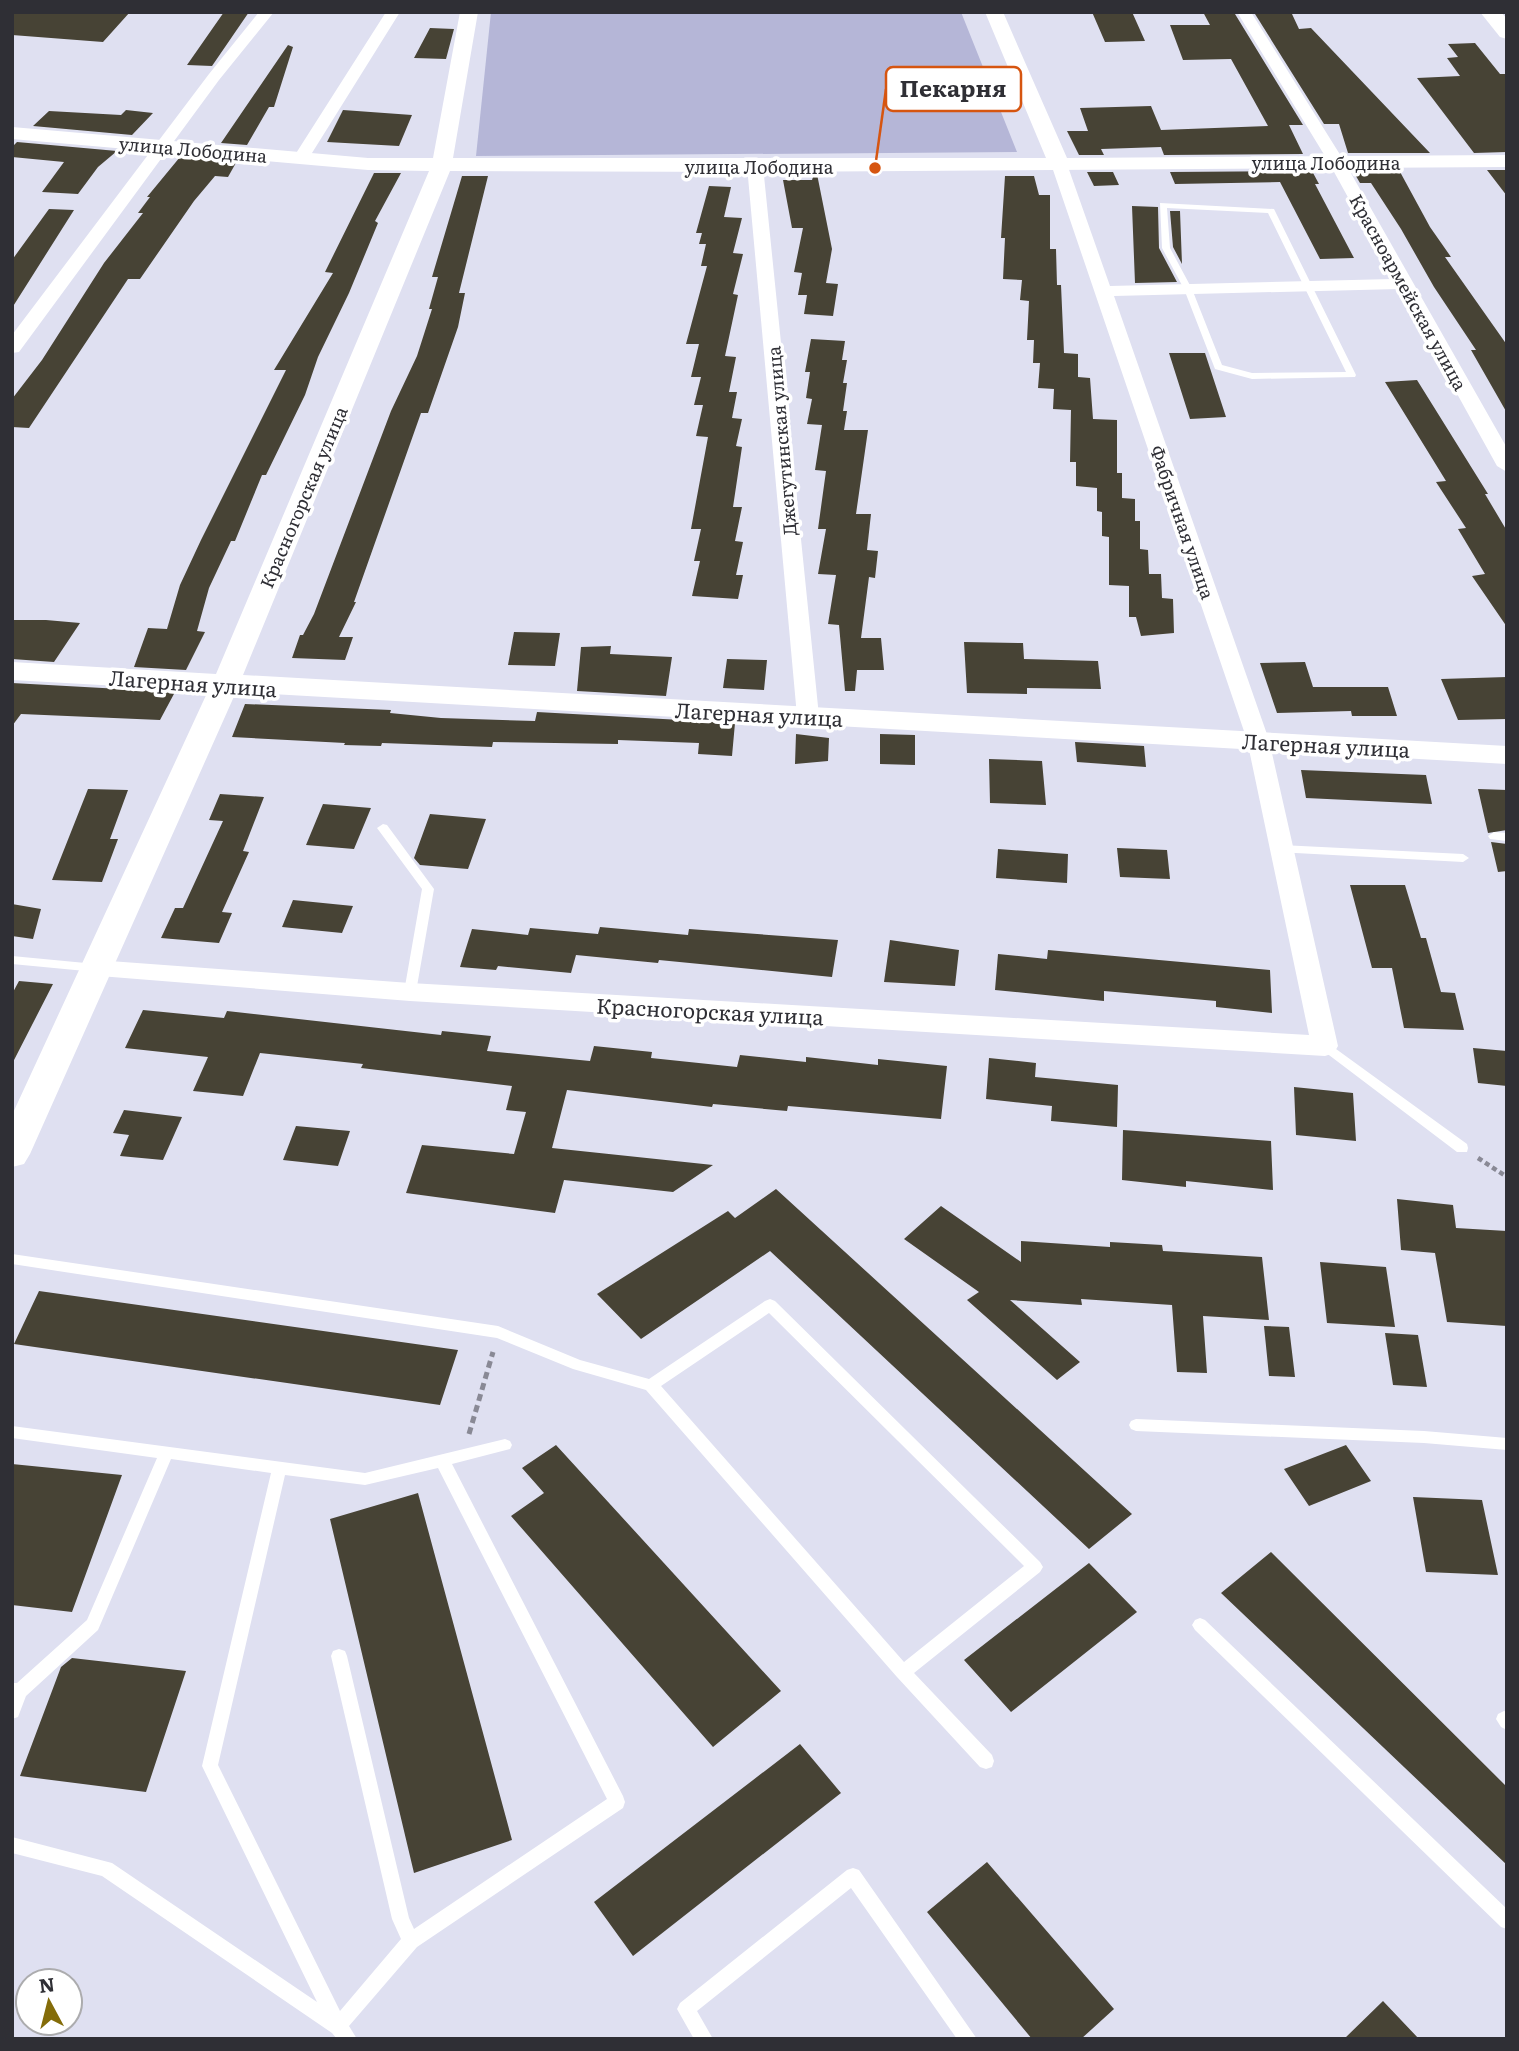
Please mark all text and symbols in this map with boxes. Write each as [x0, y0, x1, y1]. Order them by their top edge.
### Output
callout: Пекарня [886, 67, 1021, 111]
text: Пекарня [900, 70, 1006, 104]
street label: улица Лободина [118, 129, 269, 169]
street label: улица Лободина [1252, 149, 1401, 176]
street label: улица Лободина [685, 153, 834, 180]
street label: Красноармейская улица [1344, 189, 1475, 395]
street label: Джегутинская улица [759, 345, 803, 537]
street label: Красногорская улица [252, 402, 354, 592]
street label: Фабричная улица [1144, 441, 1222, 603]
street label: Лагерная улица [108, 661, 279, 703]
street label: Лагерная улица [674, 693, 845, 733]
street label: Лагерная улица [1241, 724, 1412, 764]
street label: Красногорская улица [596, 989, 825, 1031]
north arrow [14, 1967, 84, 2037]
text: N [37, 1969, 56, 1999]

